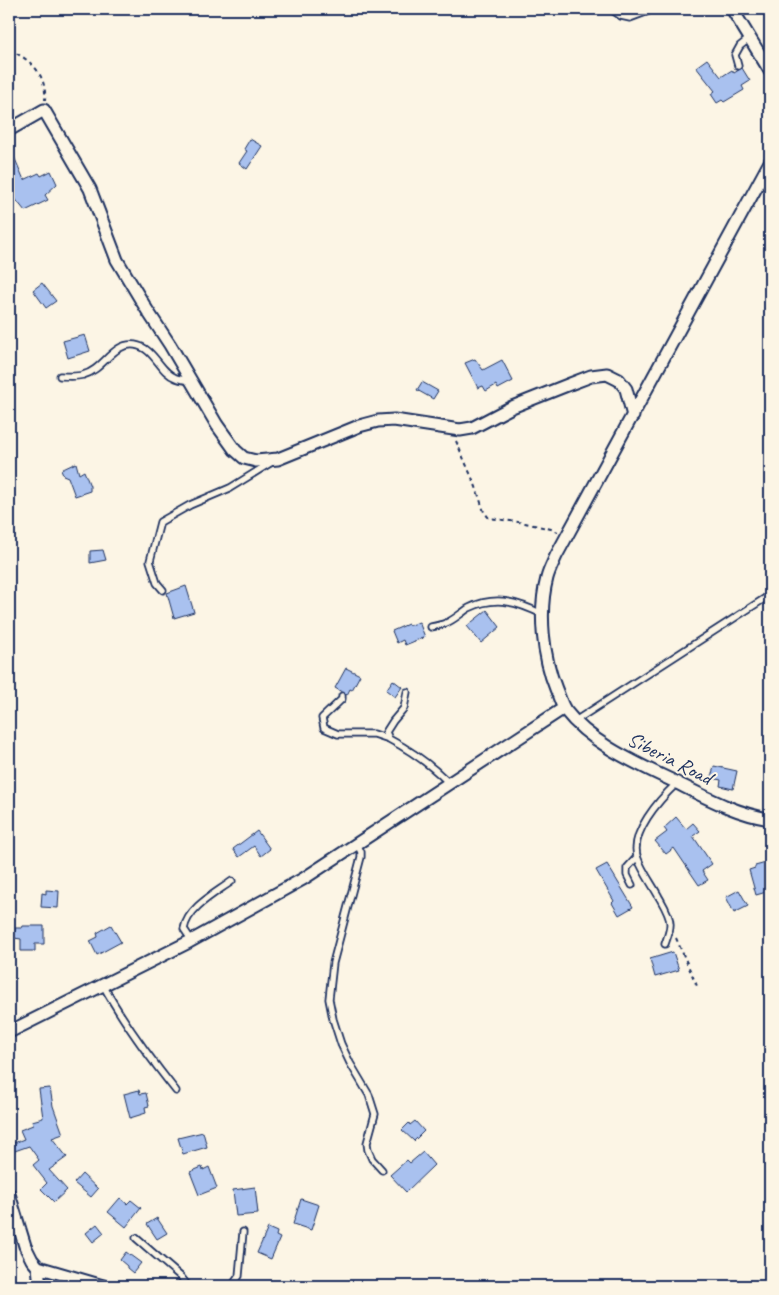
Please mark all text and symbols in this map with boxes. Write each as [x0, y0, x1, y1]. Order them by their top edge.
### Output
street label: Siberia Road [623, 726, 720, 792]

